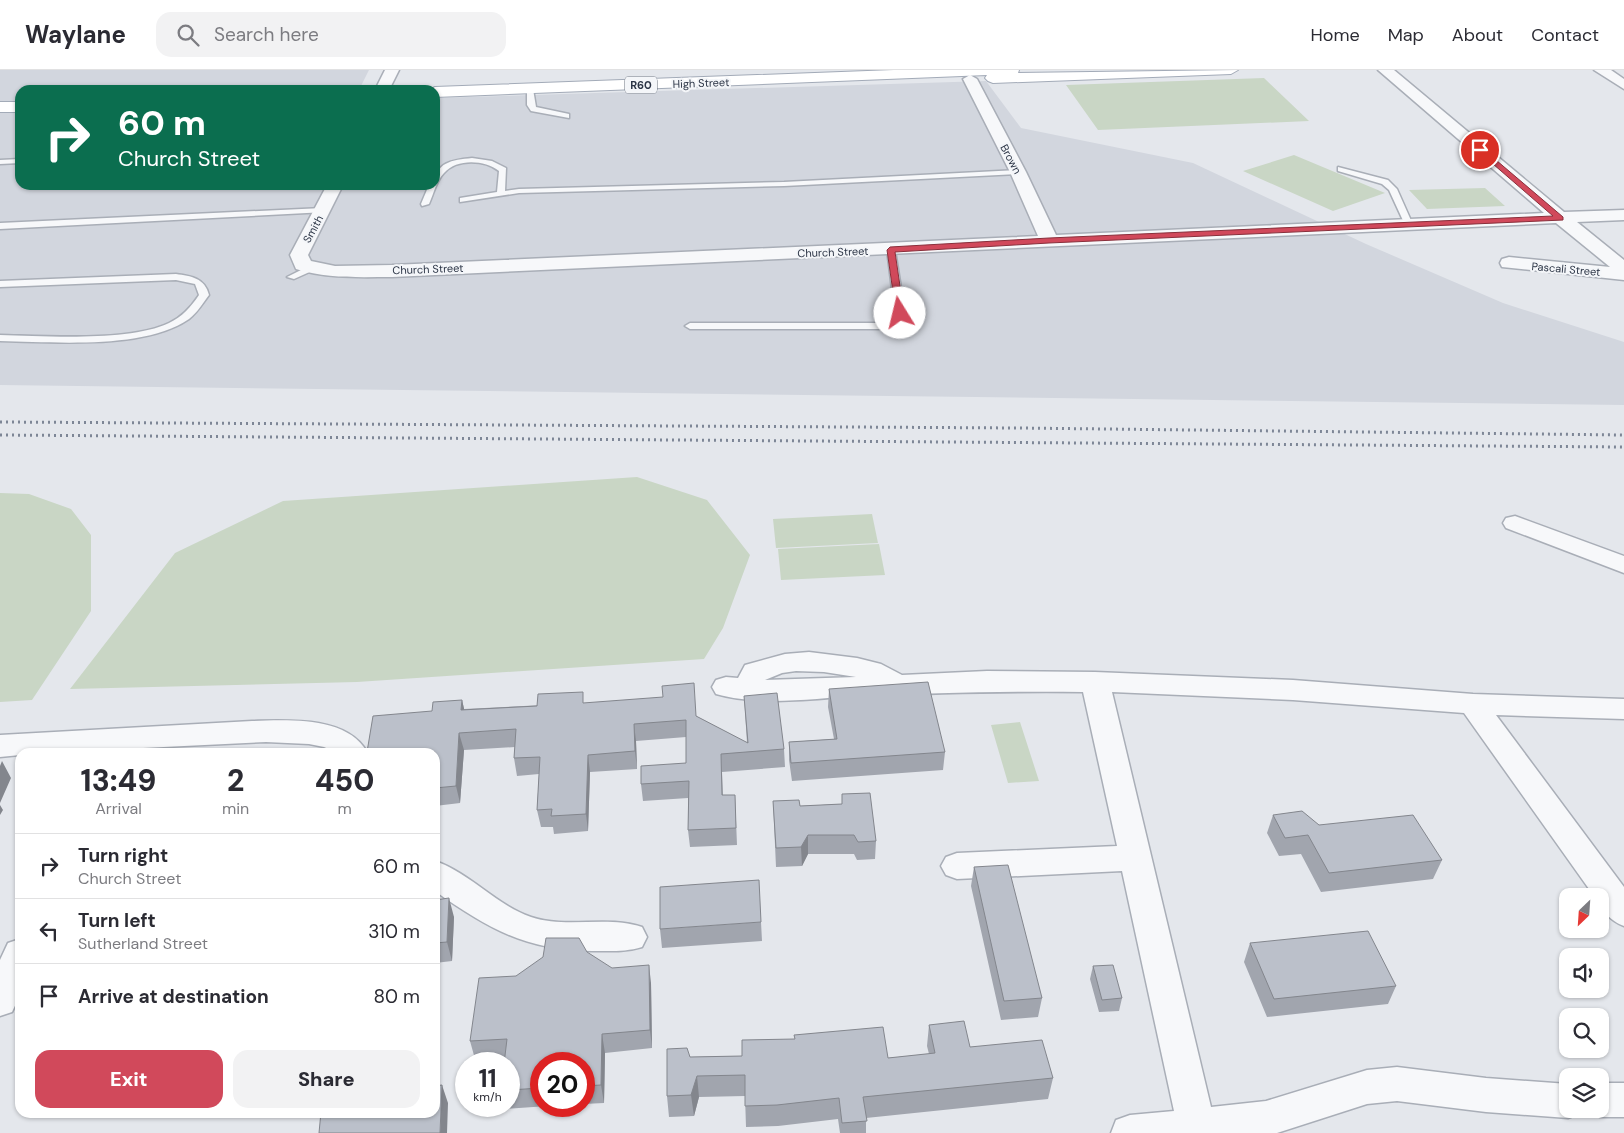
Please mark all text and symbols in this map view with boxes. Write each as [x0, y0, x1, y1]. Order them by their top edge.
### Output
search box [156, 12, 506, 57]
text: Waylane [25, 19, 126, 50]
icon: search [174, 21, 202, 49]
text: Search here [214, 22, 319, 47]
text: Home [1310, 23, 1360, 47]
text: Map [1388, 23, 1424, 47]
text: About [1452, 23, 1503, 47]
text: Contact [1531, 23, 1599, 47]
street label: High Street [672, 75, 730, 91]
road number: R60 [625, 76, 657, 94]
text: 60 m [118, 100, 206, 146]
icon: right [35, 105, 100, 170]
pin [1459, 129, 1501, 171]
icon: arrive [1466, 136, 1494, 164]
street label: Brown [997, 142, 1025, 176]
text: Church Street [118, 144, 260, 173]
street label: Smith [300, 213, 326, 245]
street label: Church Street [797, 244, 869, 260]
street label: Pascali Street [1531, 259, 1601, 279]
street label: Church Street [392, 261, 464, 277]
position arrow [873, 286, 925, 338]
text: 13:49 [81, 761, 156, 800]
text: 2 [227, 761, 244, 800]
text: 450 [315, 761, 374, 800]
text: Arrival [95, 798, 142, 819]
text: min [222, 798, 249, 819]
text: m [337, 798, 352, 819]
text: Turn right [78, 843, 168, 868]
icon: right [35, 852, 63, 880]
text: 60 m [373, 854, 420, 879]
text: Church Street [78, 868, 181, 889]
north arrow [1559, 888, 1609, 938]
map controls [1559, 888, 1609, 1118]
text: Turn left [78, 908, 156, 933]
icon: left [35, 917, 63, 945]
text: 310 m [368, 919, 420, 944]
text: Sutherland Street [78, 933, 208, 954]
button: sound [1559, 948, 1609, 998]
icon: arrive [35, 982, 63, 1010]
text: Arrive at destination [78, 984, 269, 1009]
text: 80 m [373, 984, 420, 1009]
button: search [1559, 1008, 1609, 1058]
button: Exit [35, 1050, 223, 1108]
button: Share [233, 1050, 420, 1108]
speed limit sign: 20 [530, 1052, 595, 1117]
text: 11 [478, 1062, 497, 1095]
button: layers [1559, 1068, 1609, 1118]
text: km/h [473, 1089, 502, 1105]

